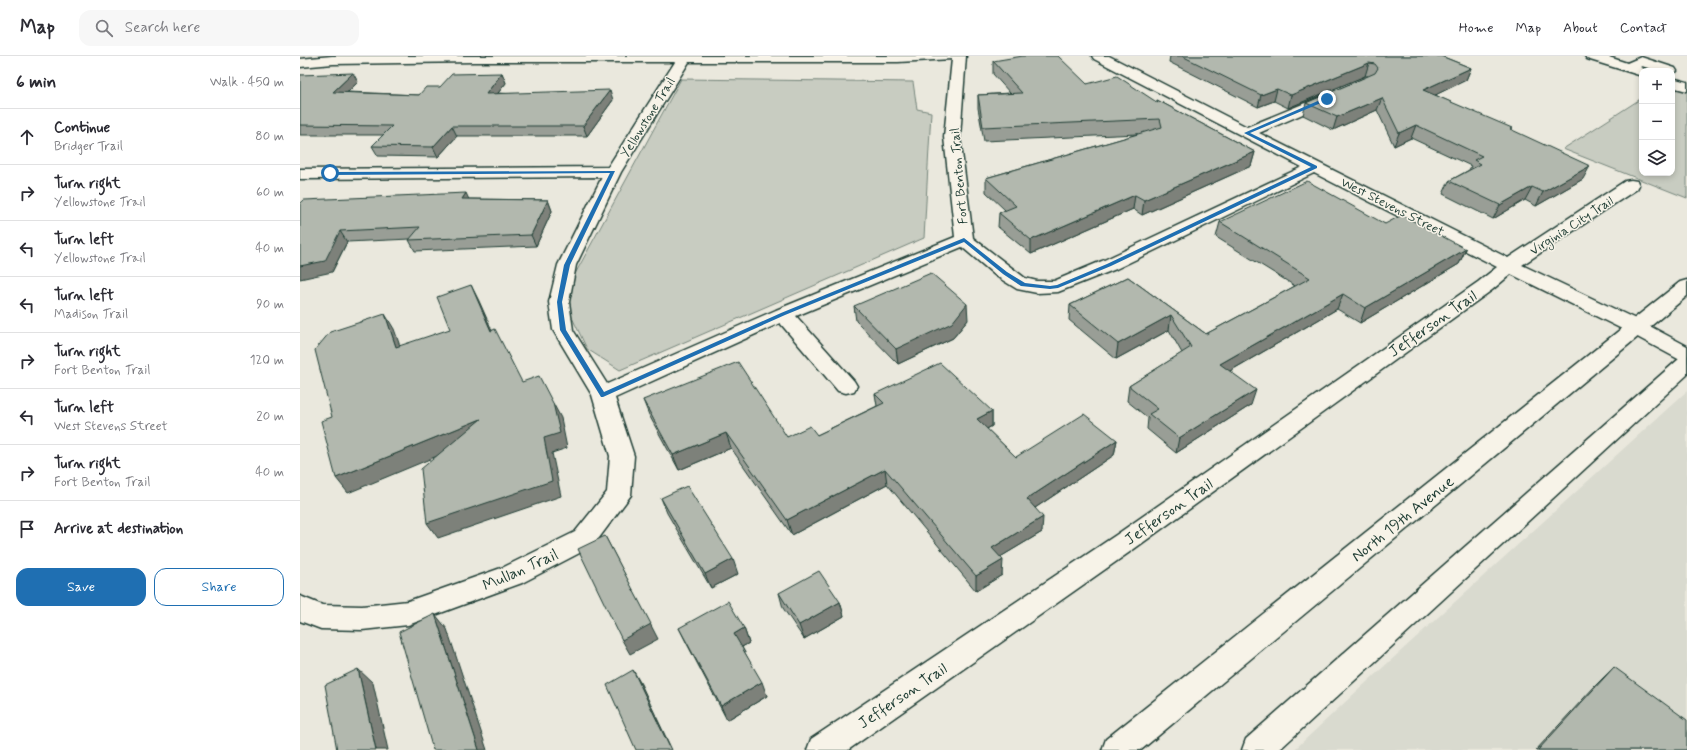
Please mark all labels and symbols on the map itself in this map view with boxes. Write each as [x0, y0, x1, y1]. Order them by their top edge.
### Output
street label: Yellowstone Trail [617, 74, 680, 161]
route end [1318, 90, 1336, 108]
street label: Fort Benton Trail [947, 127, 972, 225]
route start [321, 164, 339, 182]
street label: West Stevens Street [1338, 174, 1447, 241]
street label: Virginia City Trail [1527, 193, 1618, 261]
street label: Jefferson Trail [1384, 286, 1481, 363]
street label: North 19th Avenue [1347, 471, 1459, 567]
street label: Jefferson Trail [1120, 474, 1217, 551]
street label: Mullan Trail [479, 544, 562, 596]
street label: Jefferson Trail [854, 659, 952, 734]

